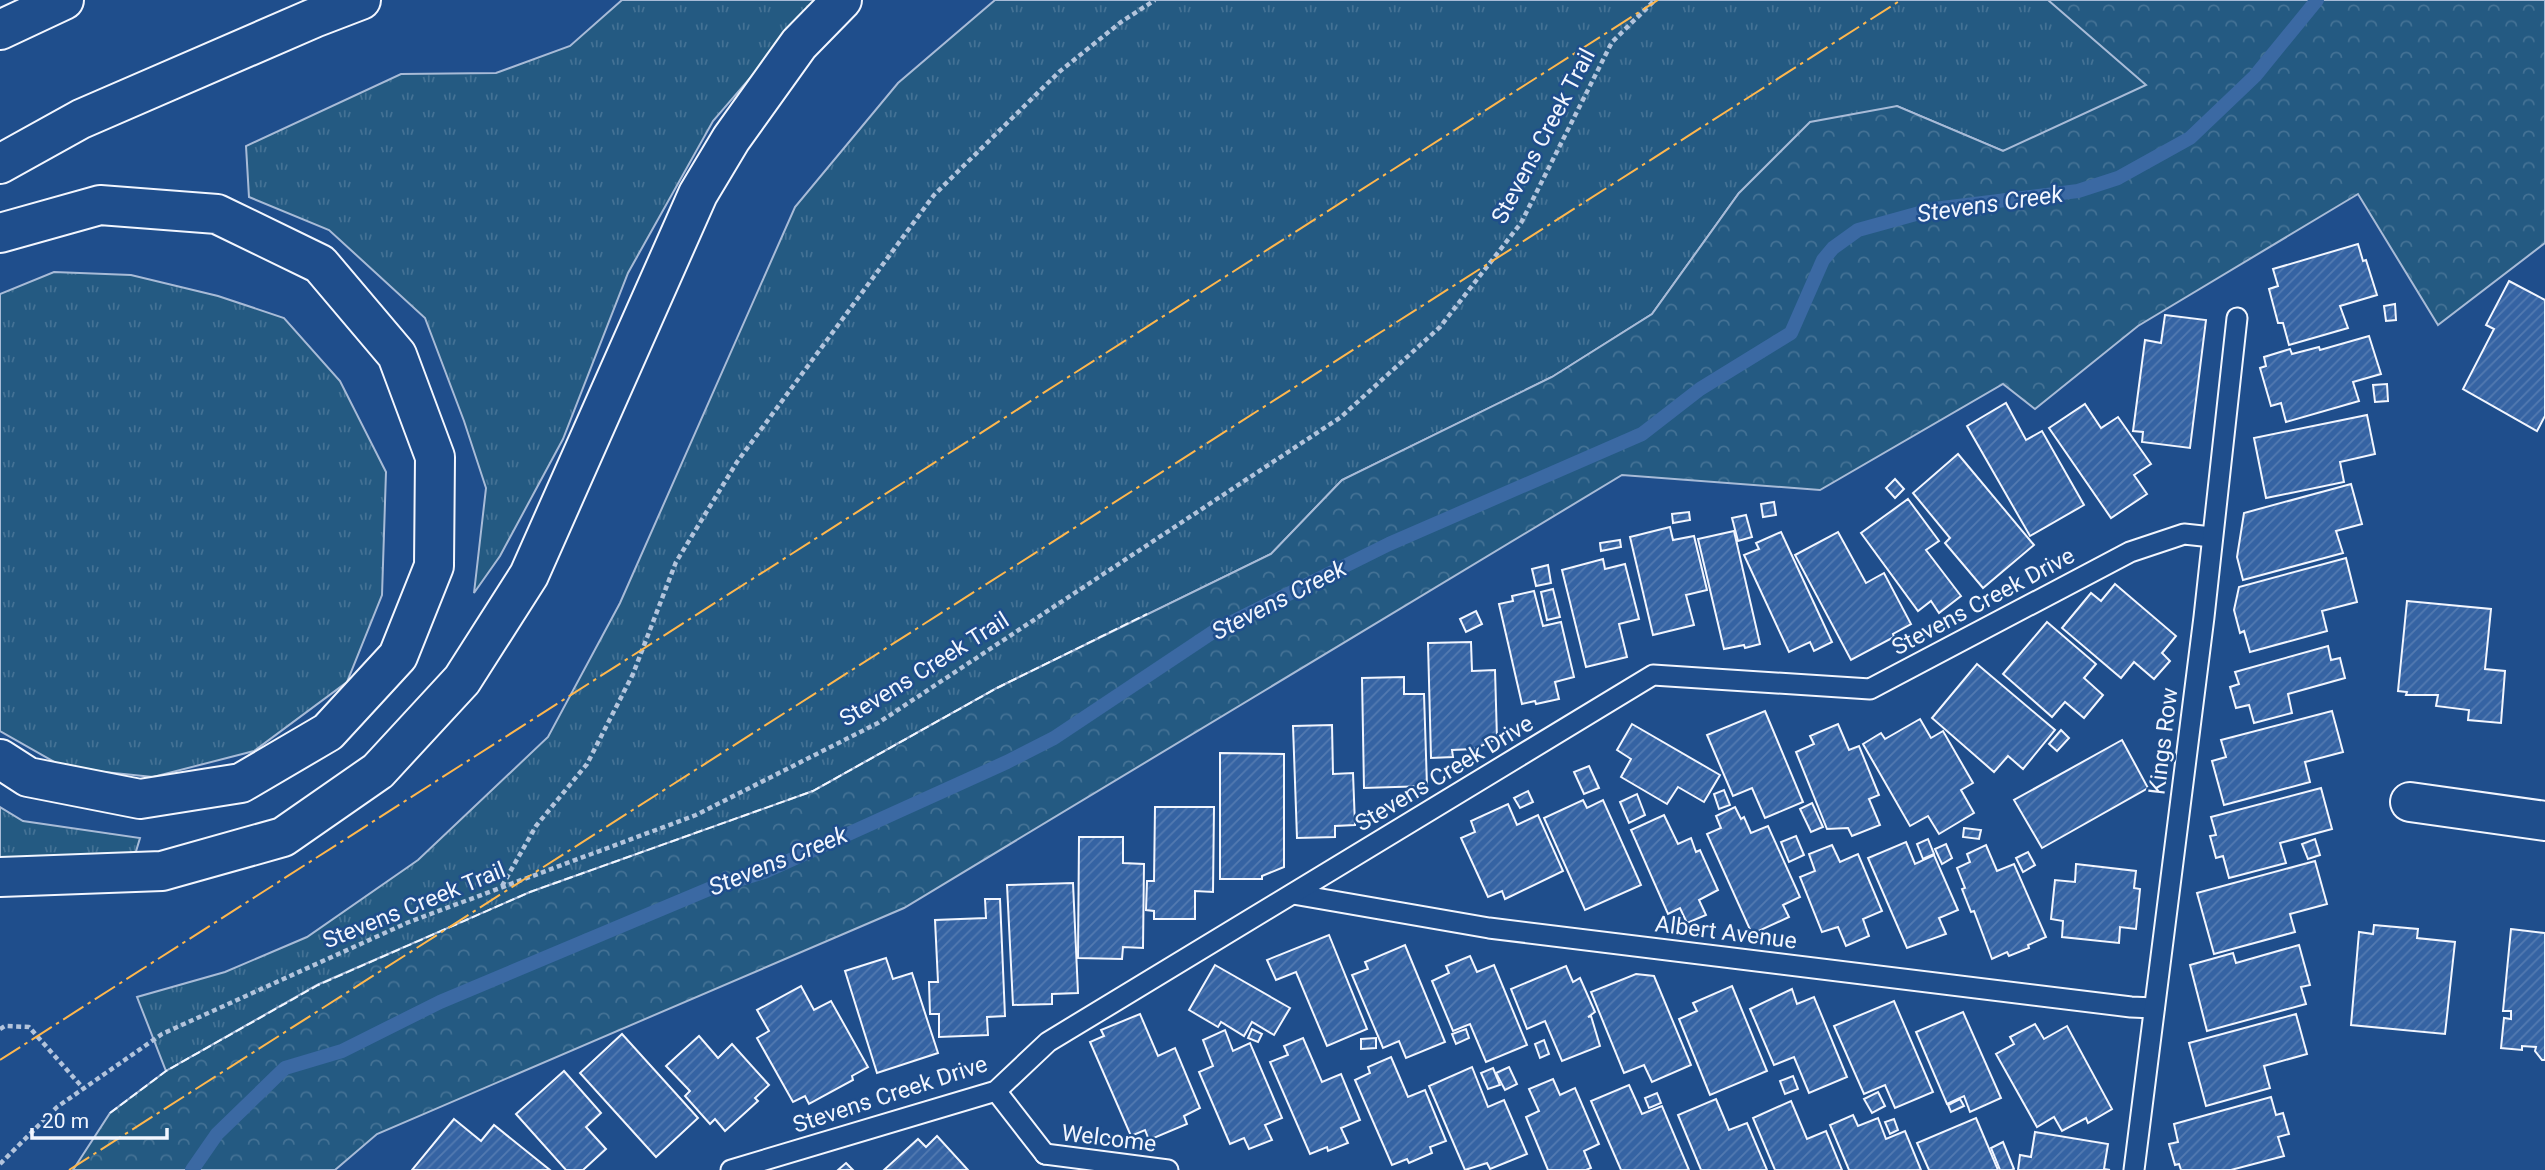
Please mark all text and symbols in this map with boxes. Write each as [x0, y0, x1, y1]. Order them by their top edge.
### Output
street label: Stevens Creek Trail [1486, 44, 1601, 228]
water label: Stevens Creek [1915, 180, 2066, 228]
street label: Stevens Creek Drive [1887, 542, 2079, 661]
water label: Stevens Creek [1207, 554, 1352, 646]
street label: Stevens Creek Trail [835, 606, 1014, 732]
street label: Kings Row [2144, 686, 2183, 796]
street label: Stevens Creek Drive [1350, 710, 1538, 837]
water label: Stevens Creek [705, 820, 853, 902]
street label: Stevens Creek Trail [319, 857, 509, 954]
street label: Albert Avenue [1654, 910, 1798, 955]
street label: Stevens Creek Drive [790, 1050, 991, 1139]
scale bar [32, 1096, 166, 1140]
text: 20 m [42, 1109, 89, 1133]
street label: Welcome [1060, 1119, 1158, 1158]

